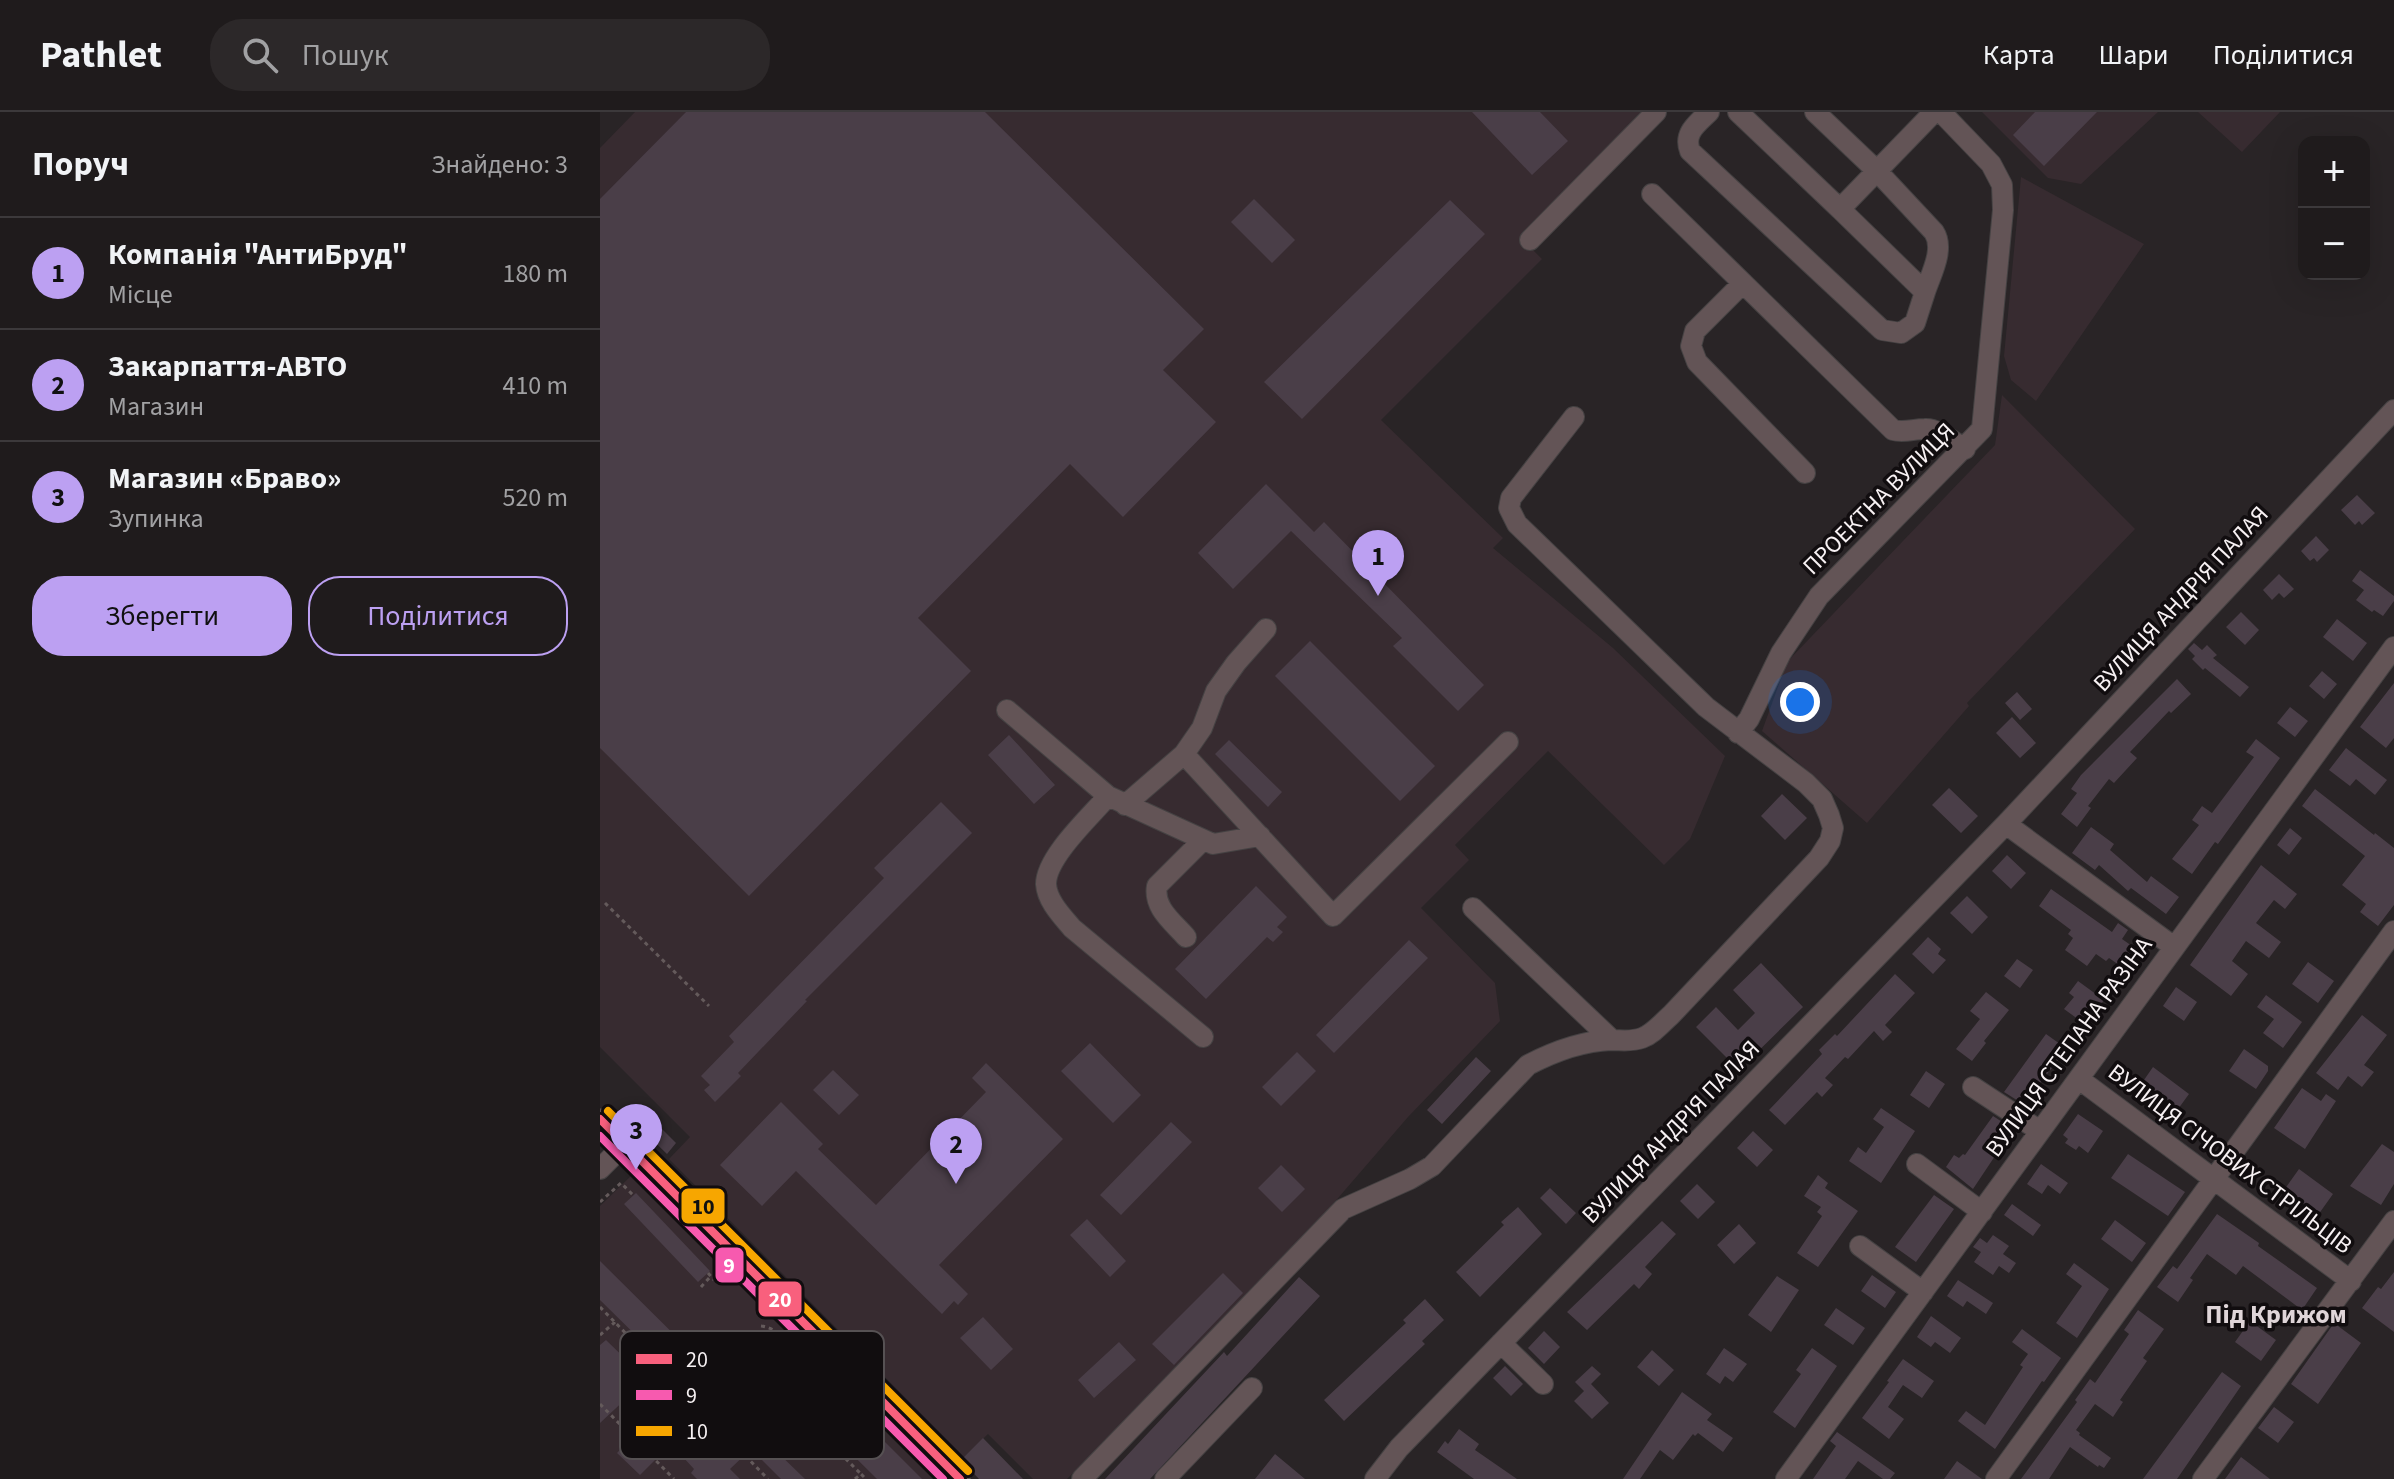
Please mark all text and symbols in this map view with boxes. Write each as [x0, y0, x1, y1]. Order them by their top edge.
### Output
search box [210, 19, 770, 91]
text: Pathlet [40, 28, 162, 82]
icon: search [238, 33, 282, 77]
text: Пошук [302, 34, 389, 77]
text: Карта [1983, 35, 2055, 75]
text: Шари [2099, 35, 2169, 75]
text: Поділитися [2213, 35, 2354, 75]
map controls [2298, 136, 2370, 280]
button: + [2298, 136, 2370, 208]
text: Поруч [32, 140, 129, 189]
text: Знайдено: 3 [431, 146, 568, 183]
button: − [2298, 208, 2370, 280]
text: Компанія "АнтиБруд" [108, 233, 408, 276]
text: 1 [51, 255, 65, 292]
text: 180 m [502, 255, 568, 292]
text: Місце [108, 276, 173, 313]
text: Закарпаття-АВТО [108, 345, 347, 388]
text: 2 [51, 367, 65, 404]
text: 410 m [502, 367, 568, 404]
text: Магазин [108, 388, 204, 425]
street label: ПРОЕКТНА ВУЛИЦЯ [1795, 415, 1963, 583]
text: Магазин «Браво» [108, 457, 341, 500]
text: 3 [51, 479, 65, 516]
text: 520 m [502, 479, 568, 516]
street label: ВУЛИЦЯ АНДРІЯ ПАЛАЯ [2085, 498, 2277, 700]
text: Зупинка [108, 500, 203, 537]
pin: 1 [1352, 530, 1404, 596]
button: Зберегти [32, 576, 292, 656]
button: Поділитися [308, 576, 568, 656]
your location [1780, 682, 1820, 722]
street label: ВУЛИЦЯ СТЕПАНА РАЗІНА [1977, 930, 2161, 1164]
street label: ВУЛИЦЯ АНДРІЯ ПАЛАЯ [1574, 1032, 1768, 1232]
street label: ВУЛИЦЯ СІЧОВИХ СТРІЛЬЦІВ [2100, 1055, 2360, 1263]
pin: 3 [610, 1104, 662, 1170]
pin: 2 [930, 1118, 982, 1184]
line badge: 10 [680, 1187, 726, 1225]
text: 10 [691, 1191, 715, 1223]
line badge: 9 [714, 1246, 745, 1284]
text: 9 [723, 1250, 735, 1282]
line badge: 20 [757, 1280, 803, 1318]
text: 20 [768, 1284, 792, 1316]
district label: Під Крижом [2205, 1296, 2347, 1333]
legend [620, 1331, 884, 1459]
text: 20 [686, 1344, 708, 1376]
text: 9 [686, 1380, 697, 1412]
text: 10 [686, 1416, 708, 1448]

